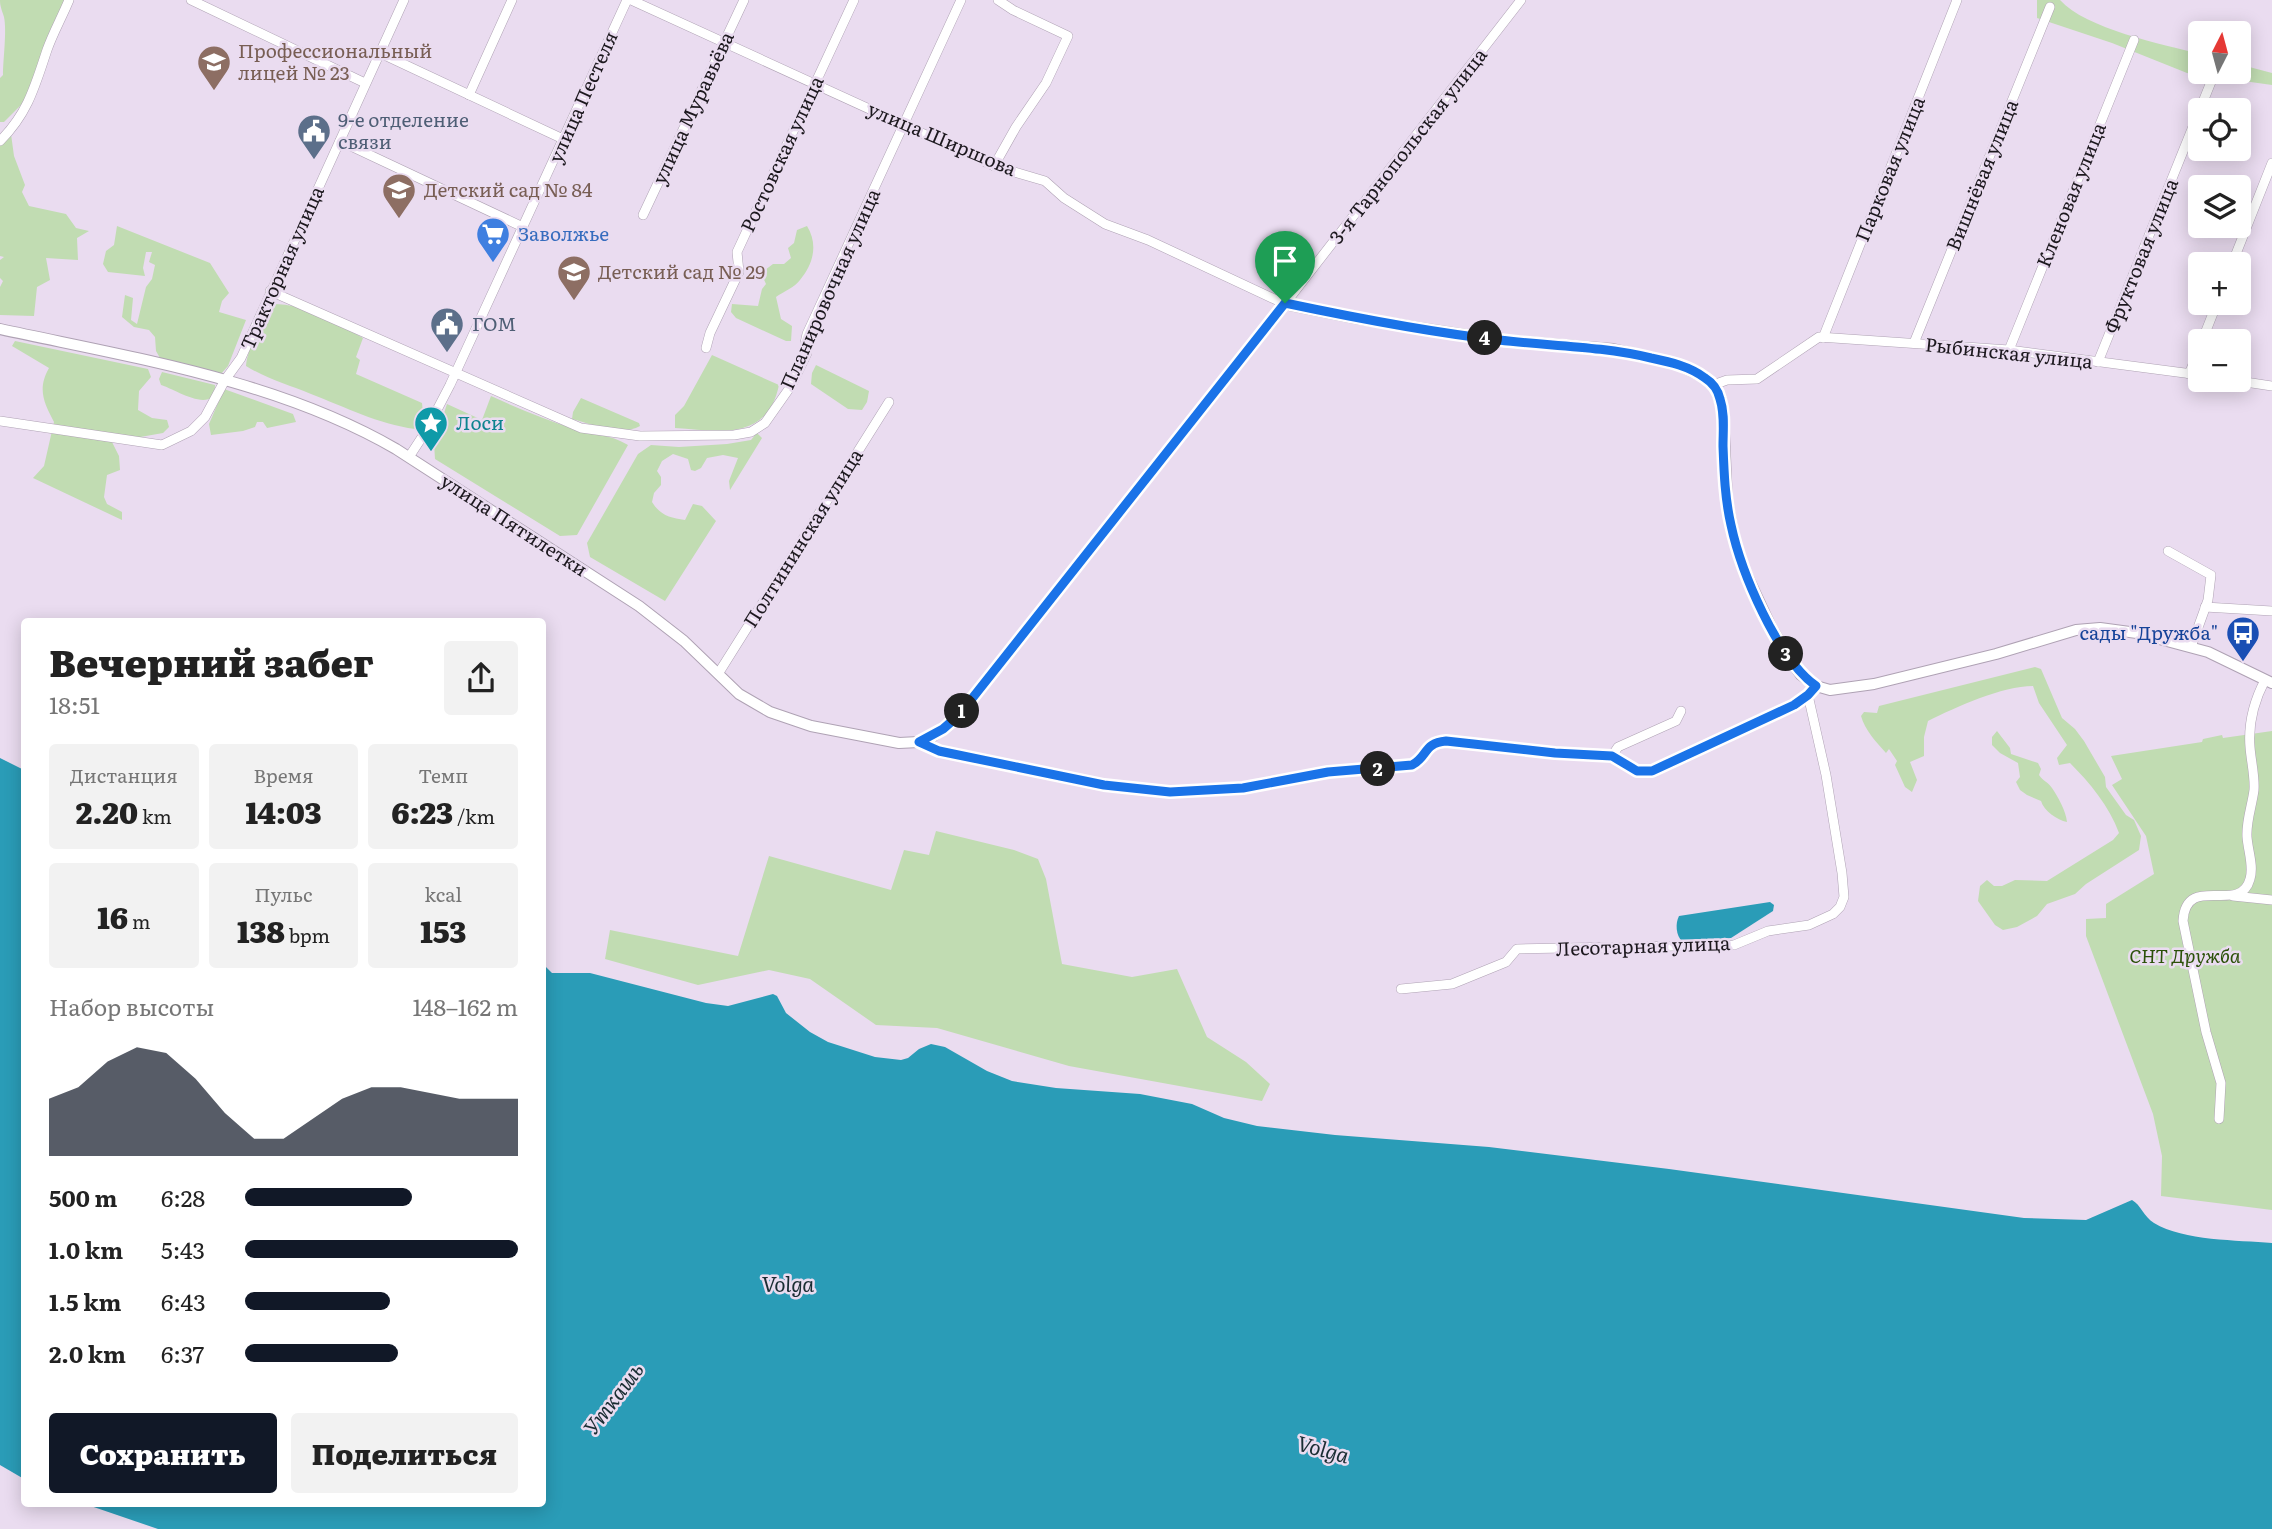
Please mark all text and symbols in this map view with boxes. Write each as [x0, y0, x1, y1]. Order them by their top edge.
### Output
north arrow [2188, 21, 2250, 84]
map controls [2188, 21, 2251, 392]
street label: улица Пестеля [541, 26, 624, 167]
street label: улица Муравьёва [644, 26, 740, 189]
place label: Профессиональный лицей № 23 [238, 36, 432, 86]
street label: 3-я Тарнопольская улица [1322, 41, 1493, 249]
school or university icon: Профессиональный лицей № 23 [195, 43, 233, 92]
street label: Ростовская улица [733, 70, 830, 236]
street label: Парковая улица [1847, 91, 1931, 246]
street label: улица Ширшова [864, 94, 1022, 182]
street label: Вишнёвая улица [1938, 94, 2025, 255]
button: locate [2188, 98, 2251, 161]
place label: 9-е отделение связи [338, 105, 469, 155]
public building icon: 9-е отделение связи [295, 112, 333, 161]
street label: Кленовая улица [2028, 117, 2112, 271]
school or university icon: Детский сад № 84 [380, 171, 418, 220]
street label: Фруктовая улица [2096, 173, 2184, 338]
place label: Детский сад № 84 [424, 175, 593, 203]
button: layers [2188, 175, 2251, 238]
street label: Тракторная улица [232, 180, 330, 354]
street label: Планировочная улица [772, 183, 886, 393]
supermarket icon: Заволжье [474, 215, 512, 264]
place label: Заволжье [518, 219, 609, 247]
pin [1255, 231, 1315, 303]
icon: arrive [1266, 242, 1304, 280]
button: + [2188, 252, 2251, 315]
school or university icon: Детский сад № 29 [555, 253, 593, 302]
place label: Детский сад № 29 [598, 257, 765, 285]
public building icon: ГОМ [428, 305, 466, 354]
place label: ГОМ [472, 309, 516, 337]
pin: 4 [1468, 320, 1502, 356]
text: 4 [1479, 323, 1490, 351]
street label: Рыбинская улица [1924, 329, 2095, 375]
button: − [2188, 329, 2251, 392]
place icon: Лоси [412, 404, 450, 453]
place label: Лоси [456, 408, 504, 436]
street label: Полтининская улица [736, 442, 869, 632]
street label: улица Пятилетки [435, 466, 594, 582]
bus stop icon: сады "Дружба" [2224, 614, 2262, 663]
place label: сады "Дружба" [2080, 618, 2218, 646]
text: Вечерний забег [49, 632, 374, 689]
pin: 3 [1768, 636, 1803, 672]
text: 3 [1780, 639, 1791, 667]
button: share [444, 641, 518, 715]
text: 18:51 [49, 687, 100, 721]
pin: 1 [944, 694, 979, 728]
text: 1 [958, 696, 965, 724]
pin: 2 [1360, 752, 1396, 786]
text: 2 [1372, 754, 1383, 782]
text: Дистанция [70, 761, 178, 789]
text: Время [253, 761, 314, 789]
text: Темп [418, 761, 468, 789]
text: 2.20 [76, 789, 138, 833]
text: 14:03 [246, 789, 321, 833]
text: 6:23 [391, 789, 453, 833]
text: km [138, 802, 172, 830]
text: /km [453, 802, 495, 830]
text: Пульс [254, 880, 313, 908]
text: kcal [424, 880, 462, 908]
text: 16 [97, 894, 128, 938]
text: m [128, 907, 150, 935]
text: 138 [237, 908, 285, 952]
text: 153 [420, 908, 466, 952]
text: bpm [285, 921, 330, 949]
street label: Лесотарная улица [1555, 928, 1731, 962]
park label: СНТ Дружба [2129, 941, 2241, 969]
text: Набор высоты [49, 989, 214, 1023]
text: 148–162 m [412, 989, 518, 1023]
text: 500 m [49, 1180, 117, 1214]
text: 6:28 [161, 1180, 205, 1214]
text: 1.0 km [49, 1232, 123, 1266]
text: 5:43 [161, 1232, 205, 1266]
water label: Volga [762, 1267, 814, 1298]
text: 1.5 km [49, 1284, 122, 1318]
text: 6:43 [161, 1284, 206, 1318]
text: 2.0 km [49, 1336, 126, 1370]
text: 6:37 [161, 1336, 204, 1370]
water label: Уткашь [575, 1355, 650, 1440]
button: Сохранить [49, 1413, 277, 1493]
button: Поделиться [291, 1413, 518, 1493]
water label: Volga [1294, 1426, 1353, 1469]

